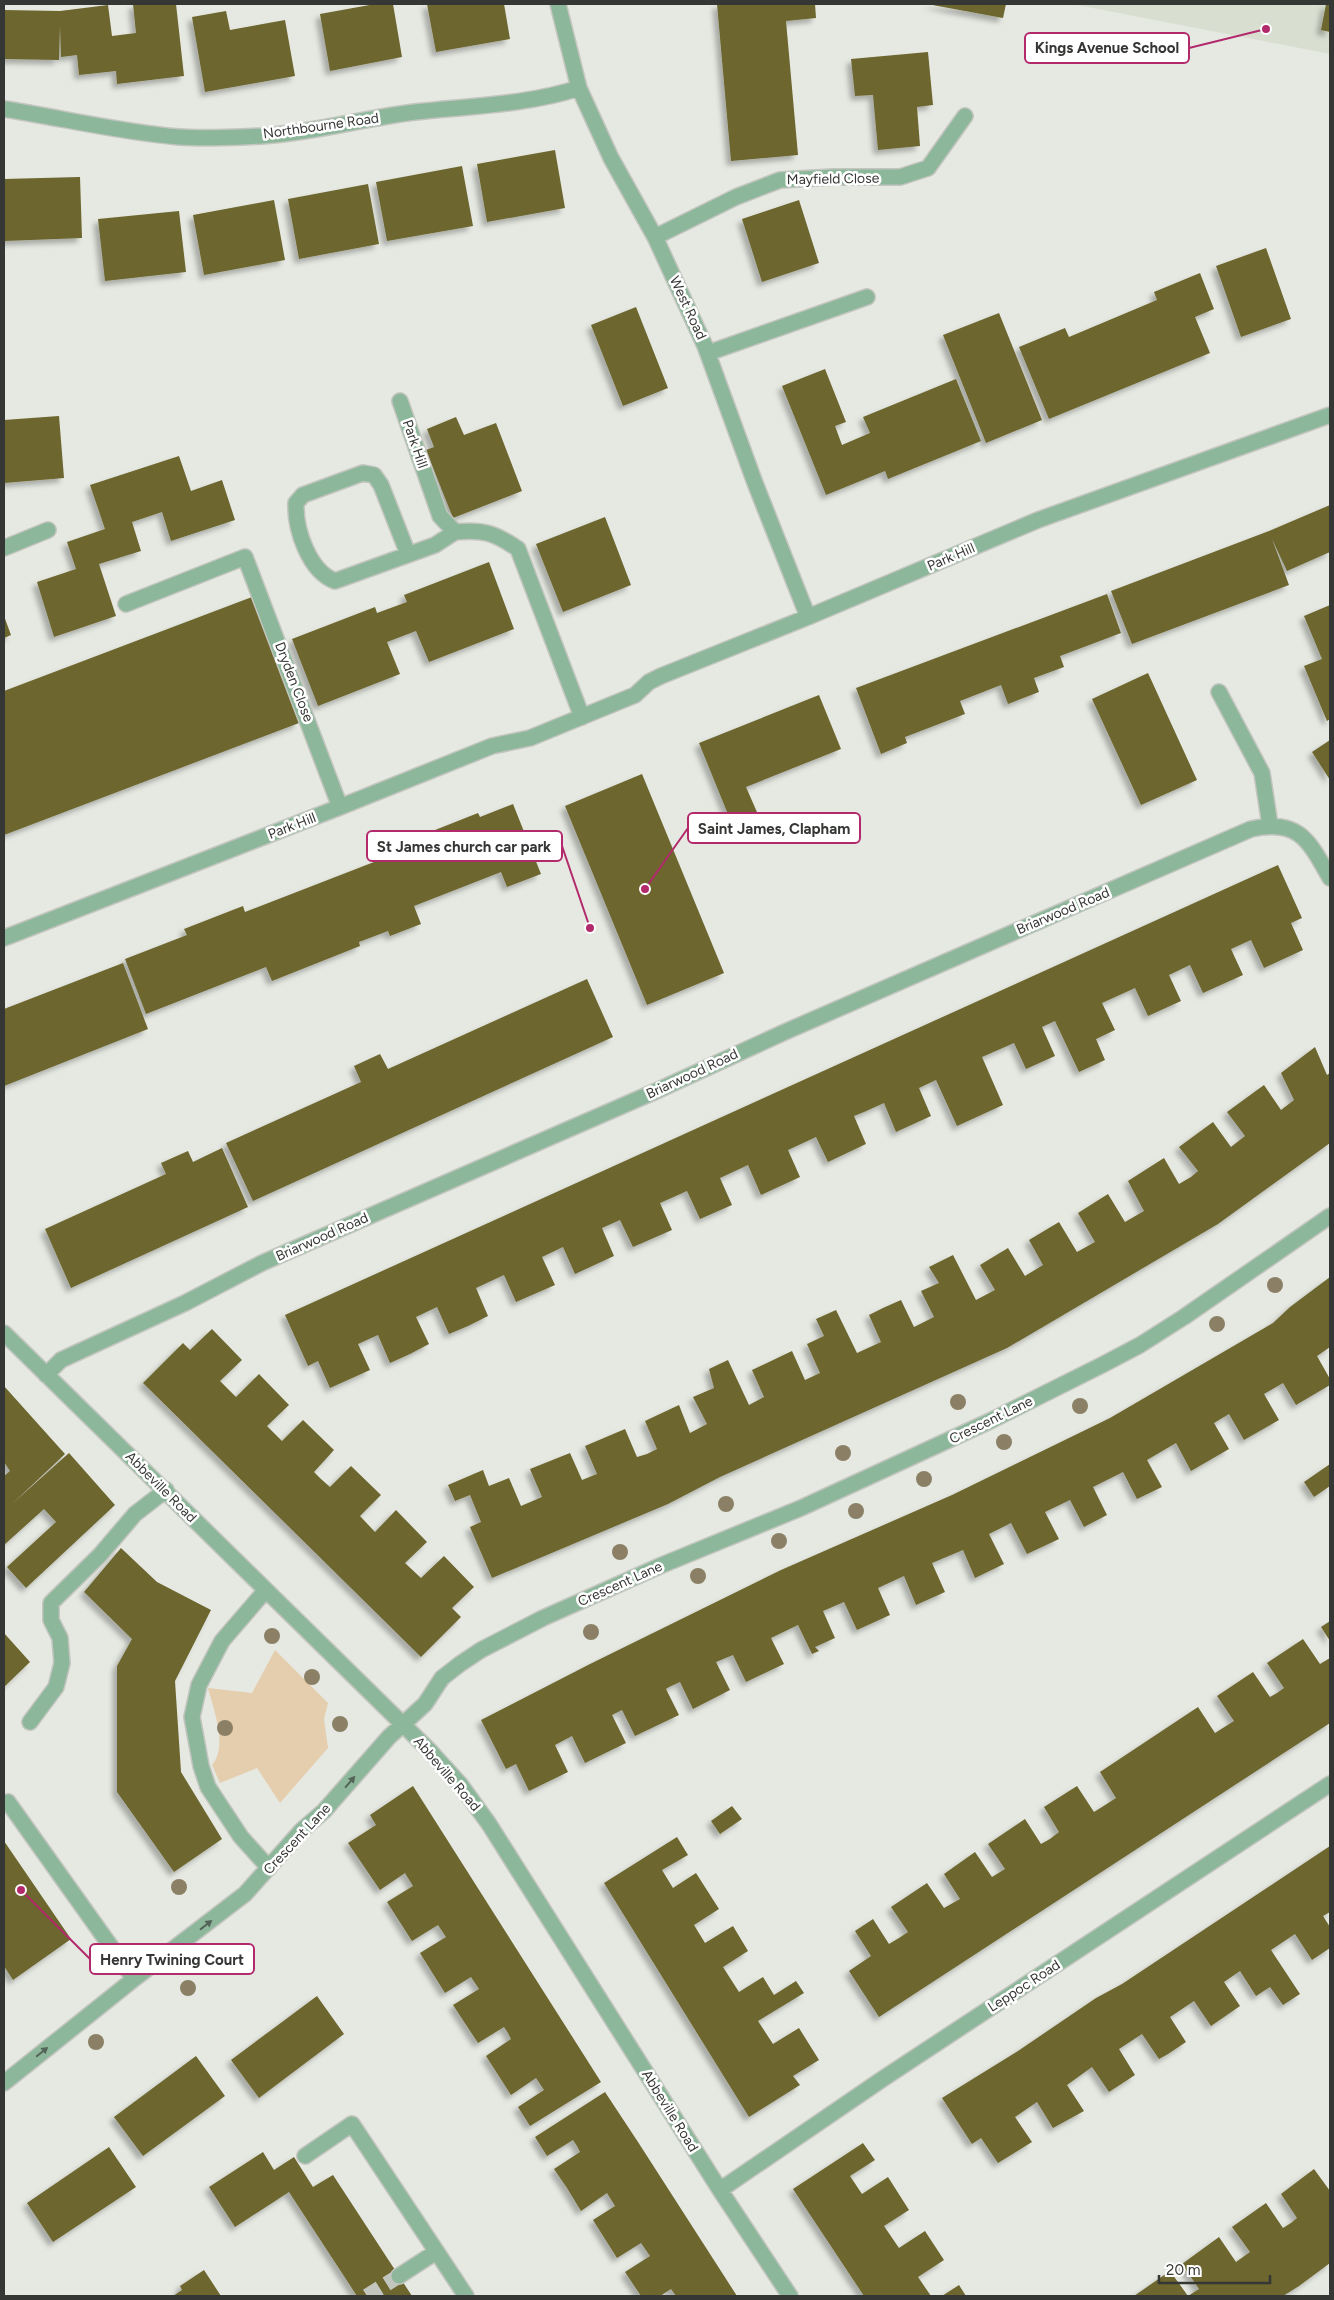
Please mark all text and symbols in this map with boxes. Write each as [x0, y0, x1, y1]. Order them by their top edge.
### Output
callout: Kings Avenue School [1025, 33, 1189, 63]
text: Kings Avenue School [1035, 39, 1179, 57]
street label: Northbourne Road [262, 109, 380, 143]
street label: Mayfield Close [787, 170, 880, 188]
street label: West Road [666, 274, 710, 342]
street label: Park Hill [399, 418, 431, 470]
street label: Park Hill [925, 539, 977, 575]
street label: Dryden Close [271, 640, 317, 725]
street label: Park Hill [266, 809, 318, 843]
callout: Saint James, Clapham [688, 813, 860, 843]
text: Saint James, Clapham [698, 820, 850, 838]
callout: St James church car park [367, 831, 562, 861]
text: St James church car park [377, 838, 551, 856]
street label: Briarwood Road [1014, 884, 1112, 938]
street label: Briarwood Road [643, 1045, 741, 1103]
street label: Briarwood Road [273, 1209, 371, 1265]
street label: Crescent Lane [947, 1392, 1036, 1448]
street label: Abbeville Road [122, 1448, 200, 1526]
street label: Crescent Lane [575, 1558, 665, 1610]
street label: Abbeville Road [410, 1733, 484, 1815]
one-way arrow [344, 1776, 356, 1788]
street label: Crescent Lane [260, 1800, 334, 1878]
one-way arrow [199, 1919, 212, 1930]
callout: Henry Twining Court [90, 1944, 254, 1974]
text: Henry Twining Court [100, 1951, 244, 1969]
street label: Leppoc Road [985, 1956, 1063, 2016]
one-way arrow [35, 2047, 48, 2058]
street label: Abbeville Road [638, 2067, 702, 2155]
scale bar [1159, 2252, 1270, 2284]
text: 20 m [1166, 2261, 1200, 2279]

